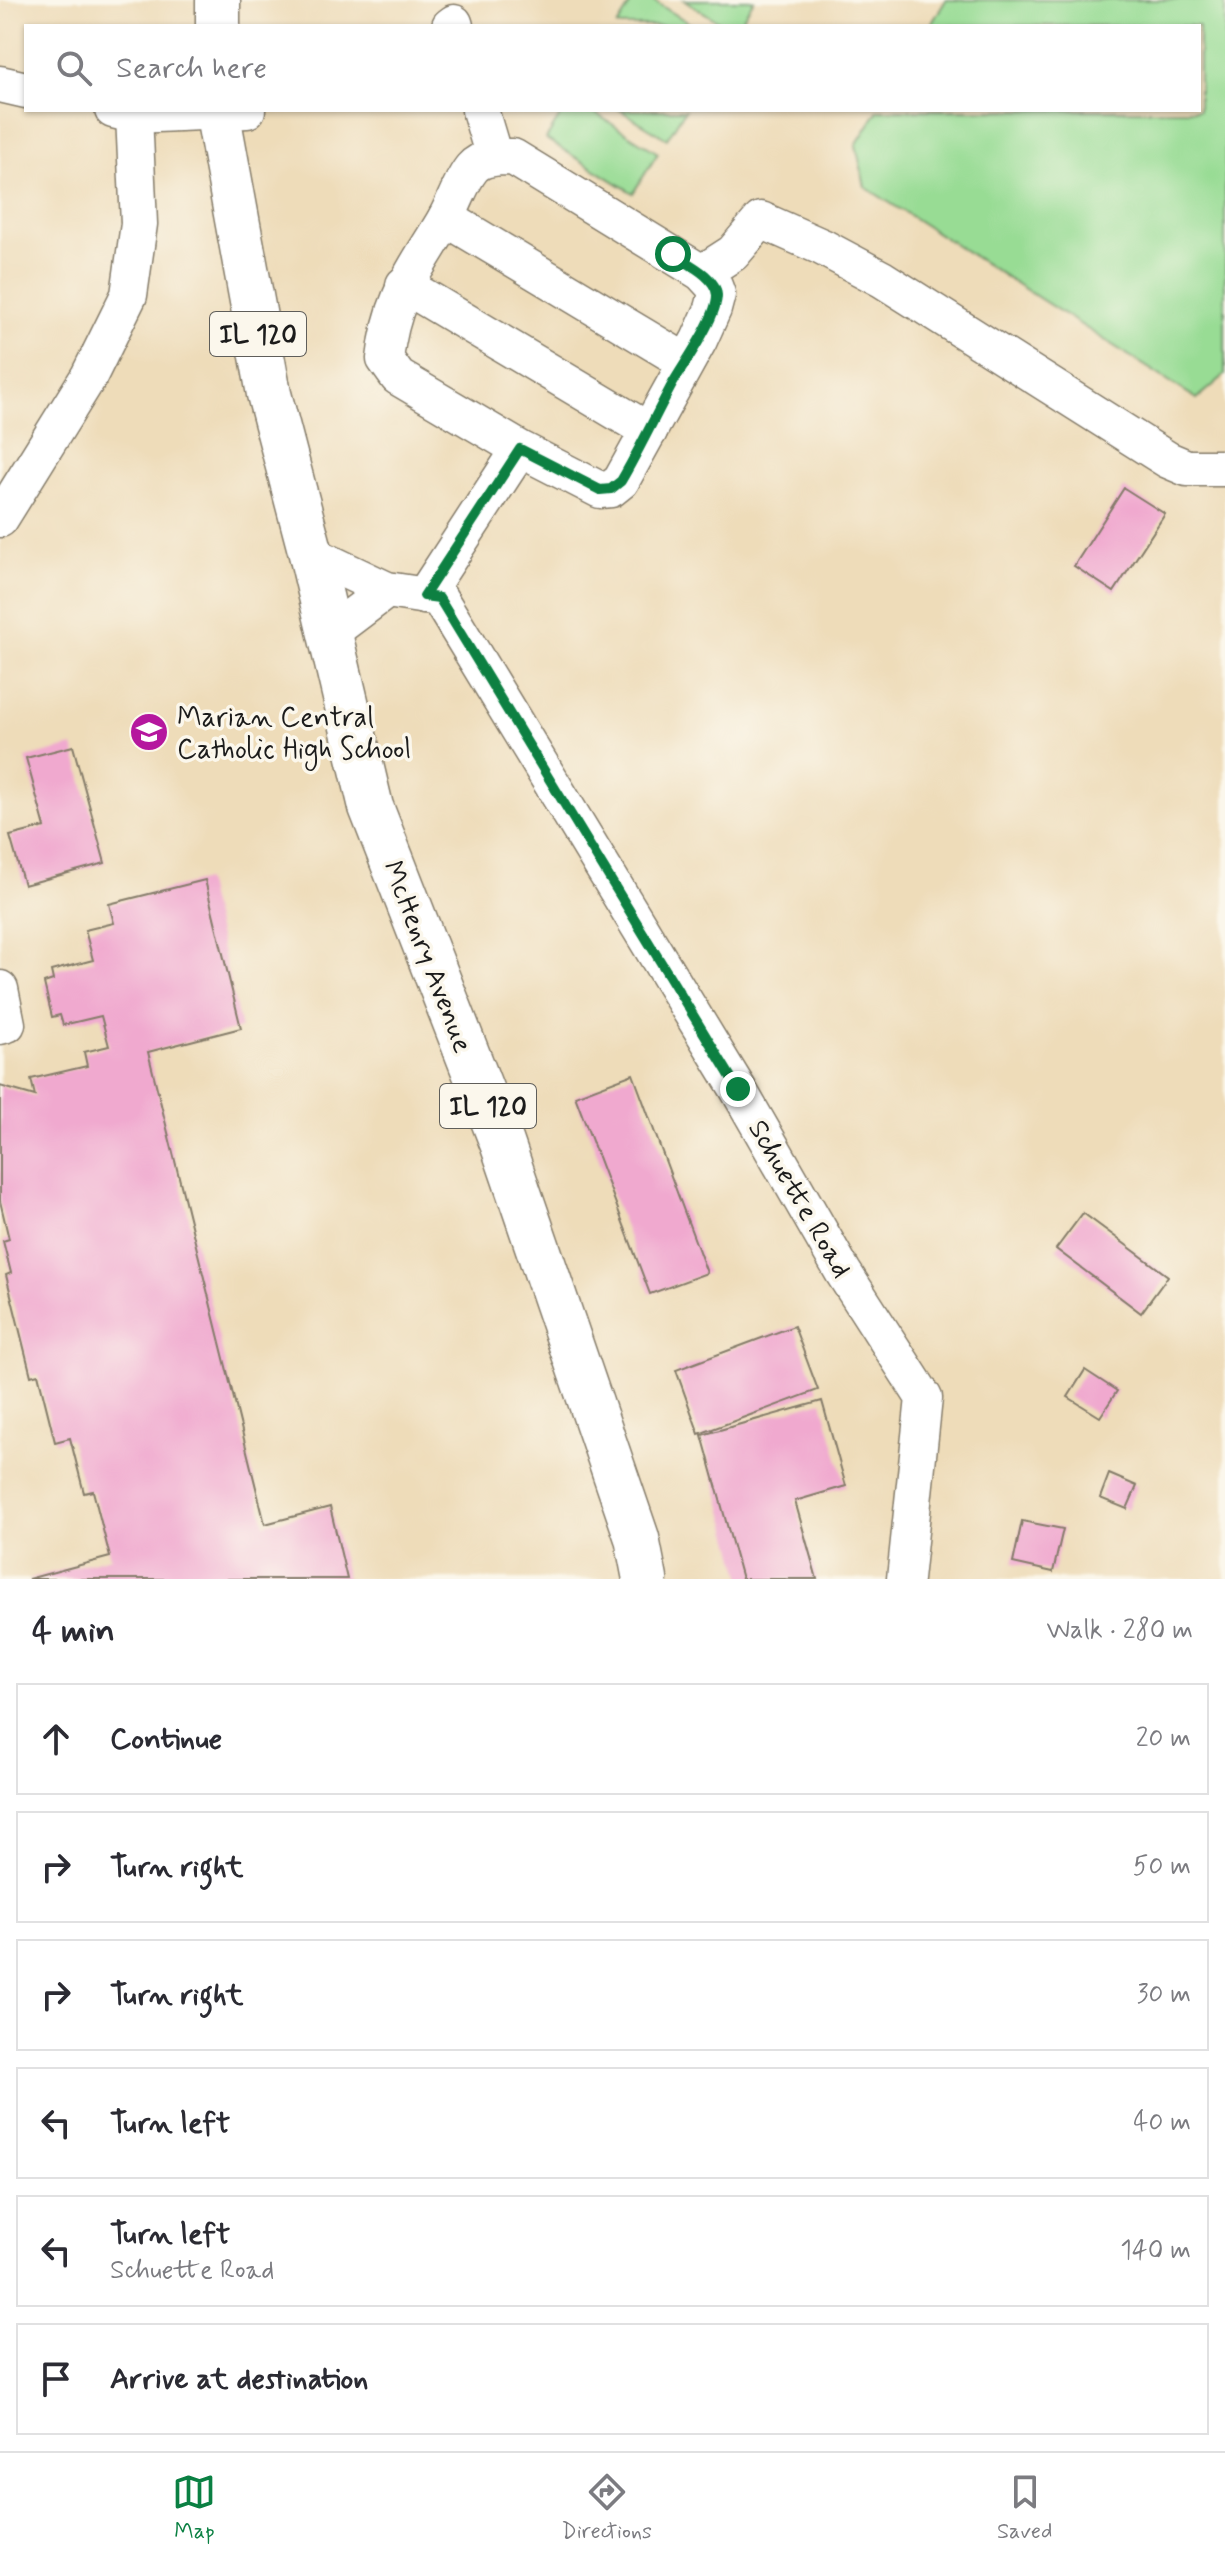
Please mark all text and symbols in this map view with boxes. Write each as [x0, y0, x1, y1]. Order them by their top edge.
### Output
search box [24, 24, 1201, 112]
icon: search [52, 46, 96, 90]
text: Search here [116, 49, 267, 88]
route start [655, 236, 691, 272]
road number: IL 120 [210, 312, 306, 356]
place label: Marian Central Catholic High School [177, 700, 411, 771]
school or university icon: Marian Central Catholic High School [128, 711, 170, 753]
street label: McHenry Avenue [373, 856, 480, 1058]
route end [720, 1071, 756, 1107]
road number: IL 120 [440, 1084, 536, 1128]
street label: Schuette Road [739, 1113, 859, 1285]
text: 4 min [32, 1609, 115, 1654]
text: Walk · 280 m [1046, 1614, 1193, 1648]
icon: ahead [34, 1717, 78, 1761]
text: Continue [110, 1720, 222, 1759]
text: 20 m [1136, 1722, 1191, 1756]
icon: right [34, 1845, 78, 1889]
text: Turn right [110, 1848, 243, 1887]
text: 50 m [1133, 1850, 1191, 1884]
icon: right [34, 1973, 78, 2017]
text: Turn right [110, 1976, 243, 2015]
text: 30 m [1137, 1978, 1191, 2012]
icon: left [34, 2101, 78, 2145]
text: Turn left [110, 2104, 230, 2143]
text: 40 m [1133, 2106, 1191, 2140]
text: Turn left [110, 2215, 230, 2254]
icon: left [34, 2229, 78, 2273]
text: 140 m [1120, 2234, 1191, 2268]
text: Schuette Road [110, 2254, 274, 2288]
icon: arrive [34, 2357, 78, 2401]
text: Arrive at destination [110, 2360, 368, 2399]
tab: Map [172, 2470, 216, 2546]
tab: Directions [561, 2470, 652, 2546]
tab: Saved [997, 2470, 1052, 2546]

